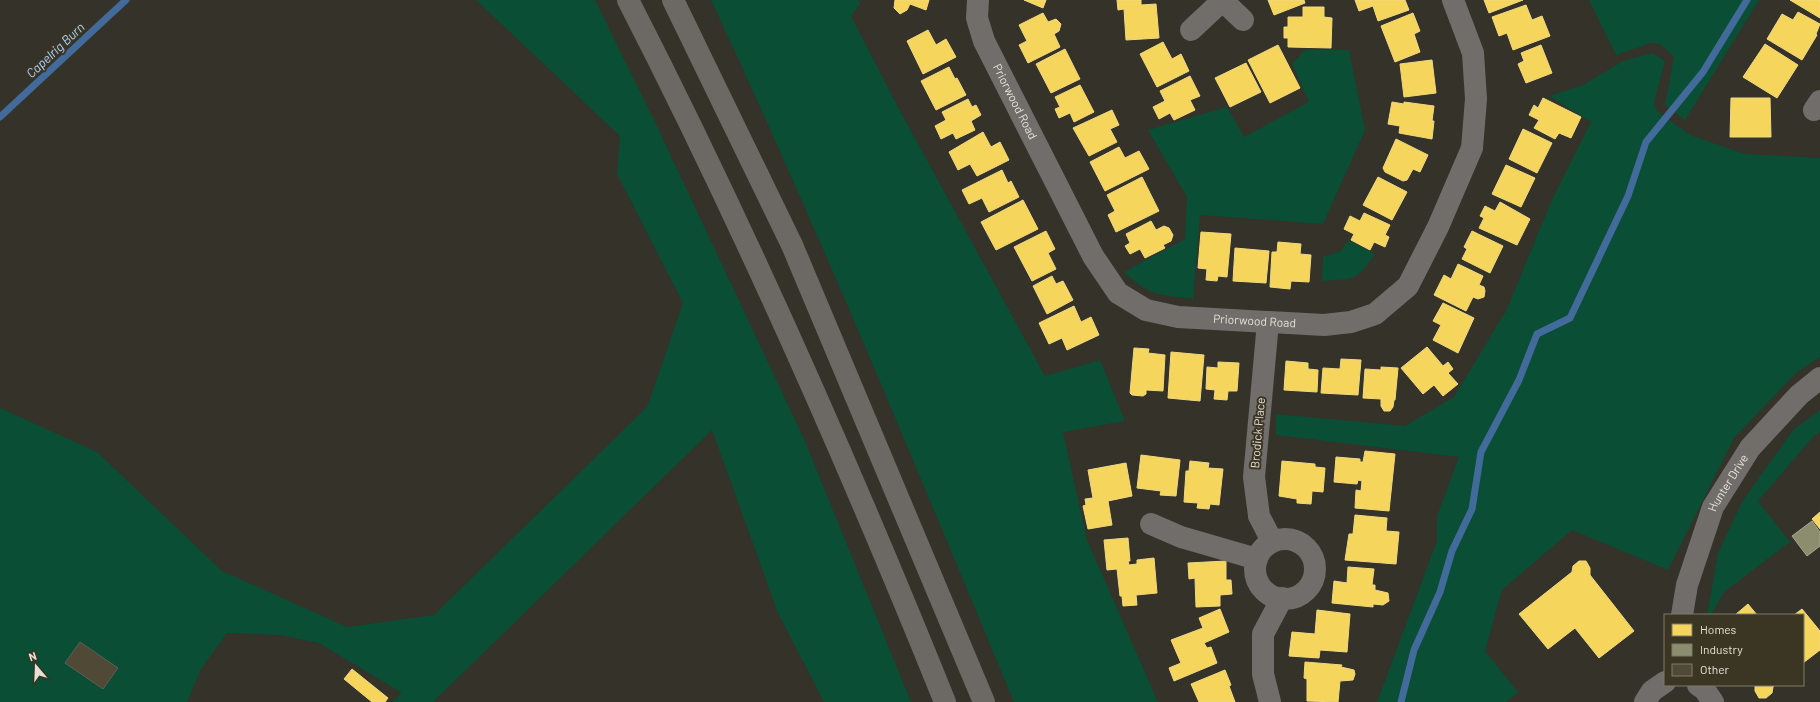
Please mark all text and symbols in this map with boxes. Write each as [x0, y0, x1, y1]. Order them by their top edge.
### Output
water label: Capelrig Burn [23, 19, 88, 81]
street label: Priorwood Road [991, 61, 1041, 141]
street label: Priorwood Road [1213, 311, 1296, 329]
street label: Brodick Place [1247, 397, 1267, 469]
street label: Hunter Drive [1704, 451, 1750, 513]
legend [1664, 614, 1804, 686]
text: Homes [1700, 622, 1737, 636]
text: Industry [1700, 642, 1743, 656]
north arrow [16, 646, 56, 686]
text: N [27, 649, 38, 663]
text: Other [1700, 662, 1730, 676]

